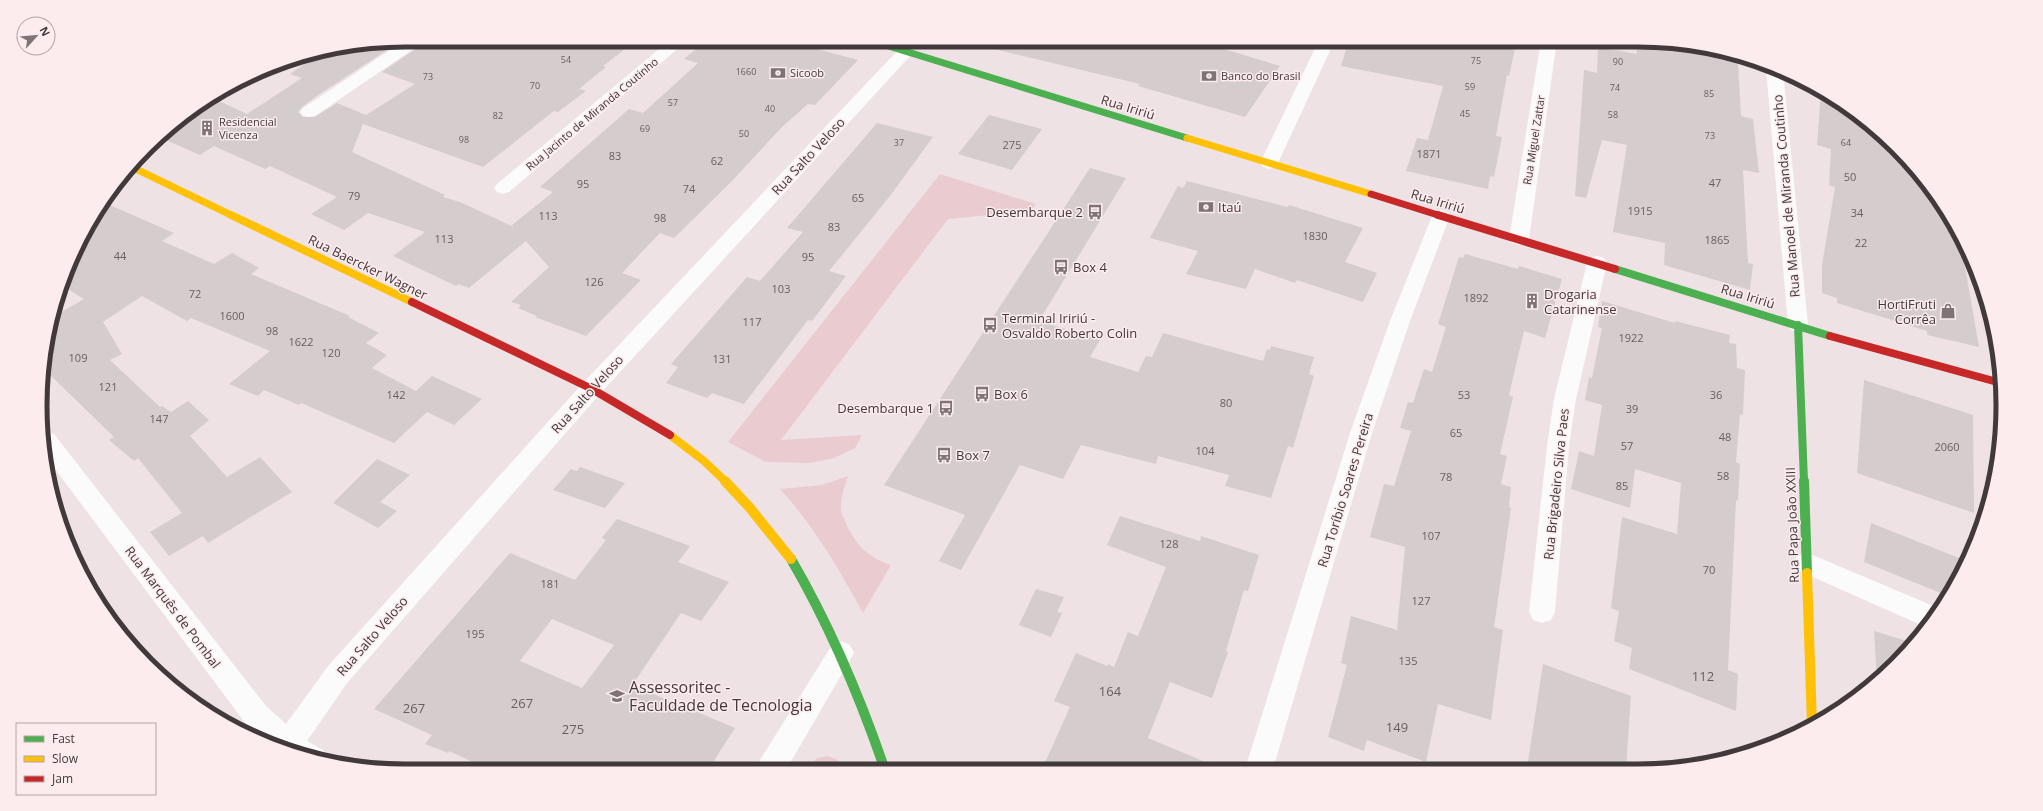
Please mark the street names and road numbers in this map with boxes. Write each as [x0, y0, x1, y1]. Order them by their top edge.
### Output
street label: Rua Jacinto de Miranda Coutinho [522, 54, 661, 173]
street label: Rua Iririú [1099, 90, 1157, 124]
street label: Rua Miguel Zattar [1519, 94, 1548, 186]
street label: Rua Manoel de Miranda Coutinho [1768, 94, 1804, 298]
street label: Rua Salto Veloso [767, 113, 849, 199]
street label: Rua Iririú [1409, 184, 1467, 218]
street label: Rua Baercker Wagner [305, 230, 431, 304]
street label: Rua Iririú [1719, 279, 1777, 313]
street label: Rua Salto Veloso [547, 351, 627, 437]
street label: Rua Brigadeiro Silva Paes [1539, 407, 1573, 561]
street label: Rua Toríbio Soares Pereira [1313, 411, 1377, 569]
street label: Rua Papa João XXIII [1781, 467, 1803, 583]
street label: Rua Marquês de Pombal [121, 542, 225, 672]
street label: Rua Salto Veloso [332, 592, 412, 680]

